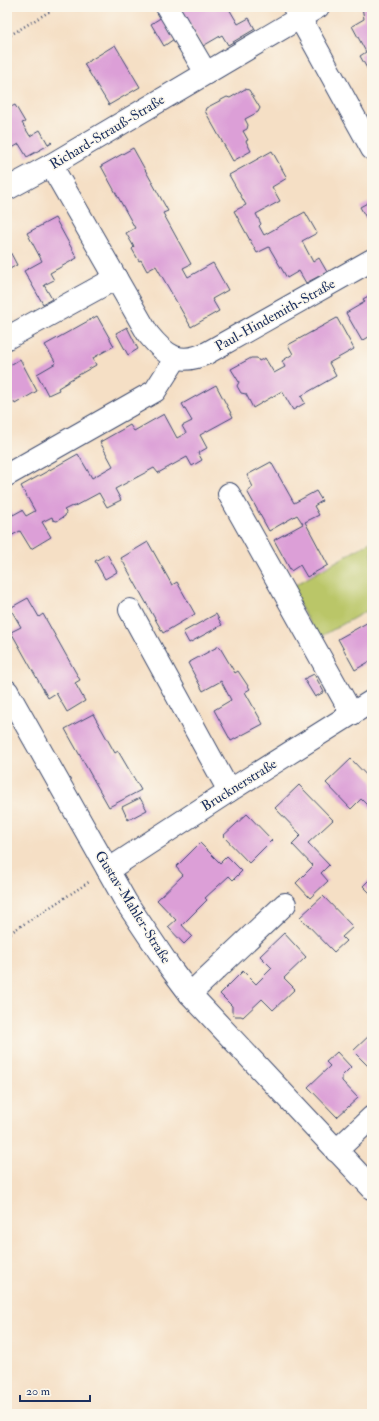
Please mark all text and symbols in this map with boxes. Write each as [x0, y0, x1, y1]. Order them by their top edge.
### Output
street label: Richard-Strauß-Straße [46, 91, 168, 173]
street label: Paul-Hindemith-Straße [212, 275, 338, 355]
street label: Brucknerstraße [198, 755, 280, 815]
street label: Gustav-Mahler-Straße [91, 848, 175, 967]
scale bar [20, 1377, 90, 1403]
text: 20 m [26, 1384, 51, 1399]

